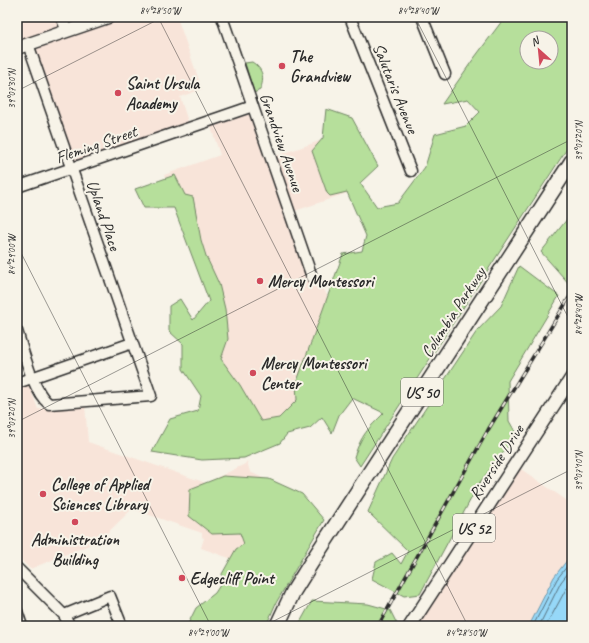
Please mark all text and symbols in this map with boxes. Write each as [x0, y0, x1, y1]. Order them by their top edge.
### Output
text: 84°28'50"W [140, 4, 182, 17]
text: 84°28'40"W [398, 4, 440, 17]
north arrow [519, 30, 559, 70]
text: N [528, 32, 543, 49]
street label: Salutaris Avenue [368, 40, 424, 138]
place label: The Grandview [290, 46, 352, 87]
marker: The Grandview [277, 61, 287, 71]
text: 39°07'30"N [5, 67, 18, 109]
place label: Saint Ursula Academy [126, 73, 201, 114]
marker: Saint Ursula Academy [113, 88, 123, 98]
street label: Grandview Avenue [255, 90, 309, 195]
text: 39°07'20"N [572, 119, 585, 161]
street label: Fleming Street [53, 120, 142, 168]
street label: Upland Place [82, 177, 126, 254]
text: 84°29'00"W [5, 233, 18, 275]
street label: Columbia Parkway [416, 262, 491, 361]
place label: Mercy Montessori [268, 271, 376, 292]
marker: Mercy Montessori [255, 276, 265, 286]
text: 84°28'40"W [572, 293, 585, 335]
place label: Mercy Montessori Center [261, 353, 369, 394]
marker: Mercy Montessori Center [248, 368, 258, 378]
road number: US 50 [401, 378, 443, 406]
text: 39°07'20"N [5, 397, 18, 439]
street label: Riverside Drive [464, 420, 529, 504]
text: 39°07'10"N [572, 449, 585, 491]
place label: College of Applied Sciences Library [51, 474, 152, 515]
marker: College of Applied Sciences Library [38, 489, 48, 499]
road number: US 52 [453, 514, 495, 542]
marker: Administration Building [70, 517, 80, 527]
place label: Administration Building [31, 529, 120, 570]
place label: Edgecliff Point [190, 568, 276, 589]
marker: Edgecliff Point [177, 573, 187, 583]
text: 84°29'00"W [188, 626, 230, 639]
text: 84°28'50"W [446, 626, 488, 639]

